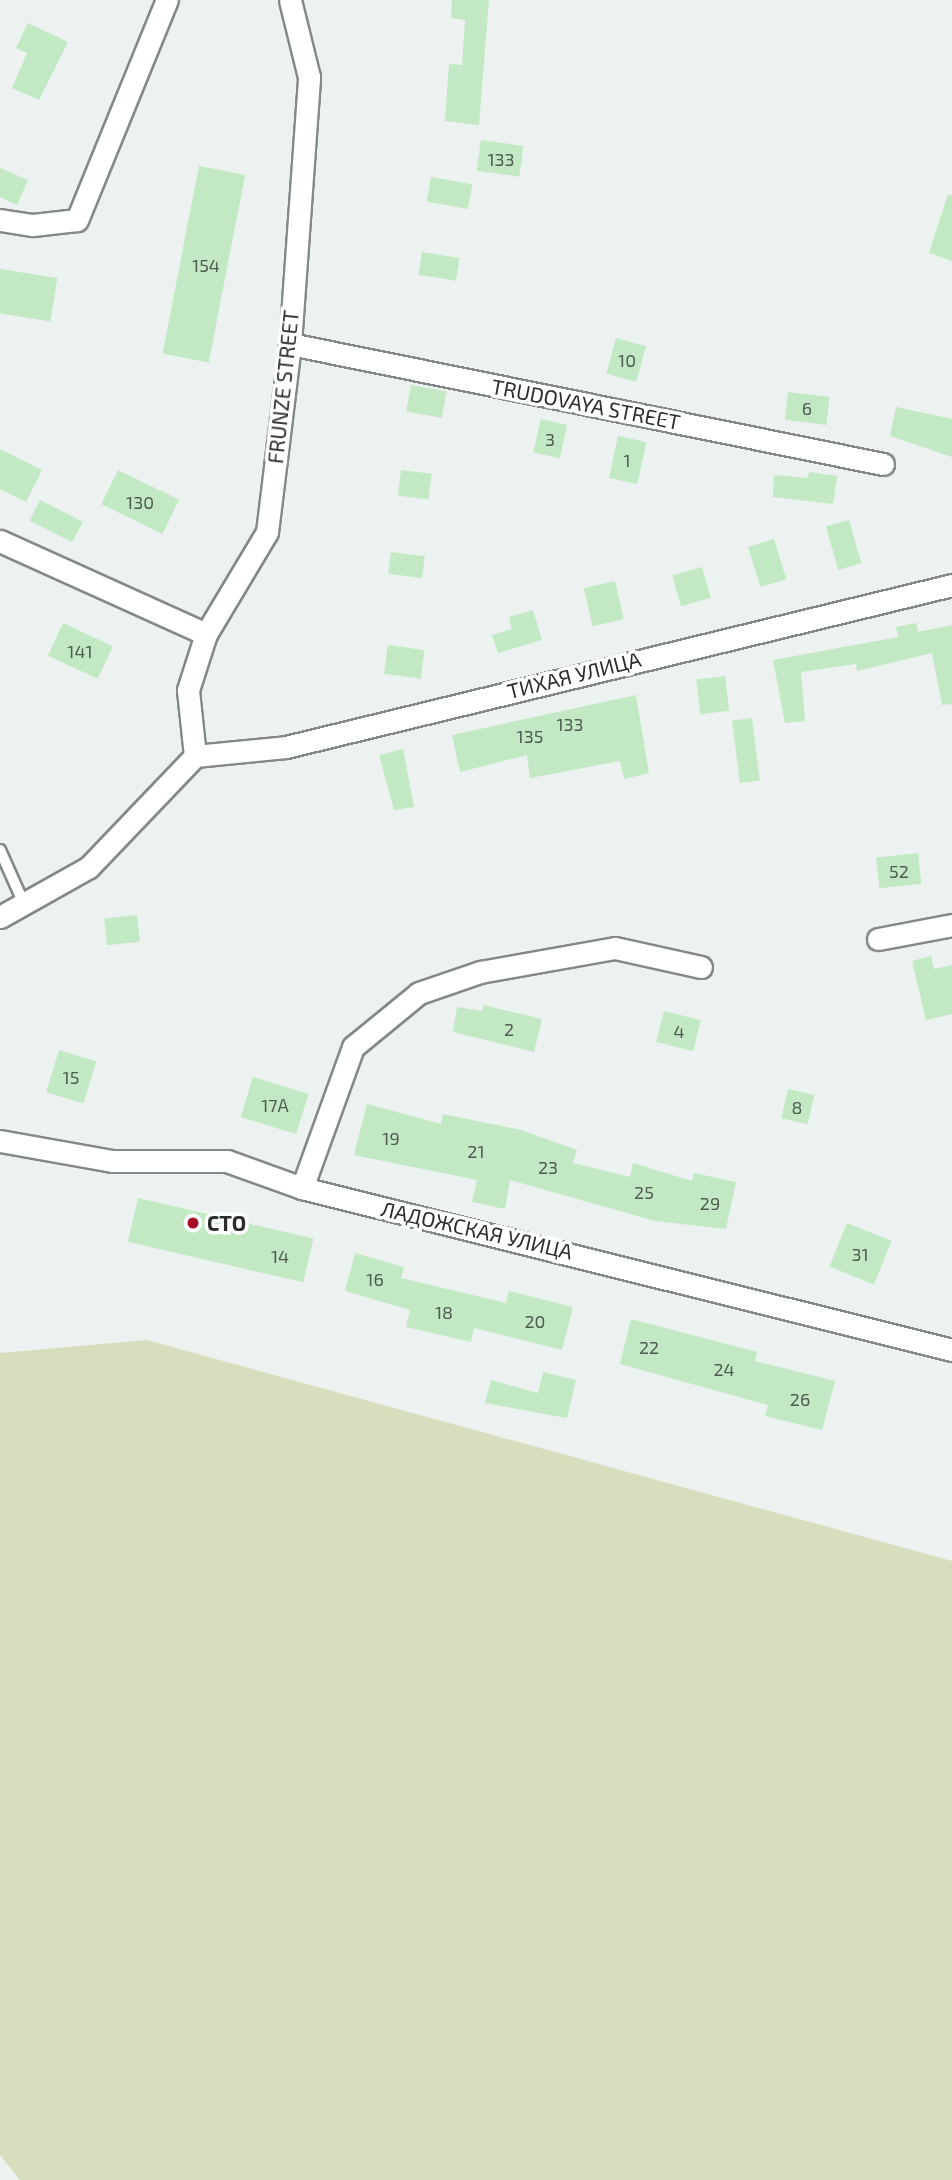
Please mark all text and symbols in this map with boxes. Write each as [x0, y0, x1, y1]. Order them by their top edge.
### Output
house number: 133 [487, 148, 515, 170]
house number: 154 [192, 254, 220, 276]
street label: FRUNZE STREET [262, 309, 304, 465]
house number: 10 [618, 349, 636, 371]
street label: TRUDOVAYA STREET [489, 373, 683, 435]
house number: 6 [802, 397, 812, 419]
house number: 3 [545, 428, 555, 450]
house number: 1 [623, 449, 631, 471]
house number: 130 [126, 491, 154, 513]
house number: 141 [67, 640, 93, 662]
street label: ТИХАЯ УЛИЦА [505, 646, 643, 704]
house number: 133 [556, 713, 584, 735]
house number: 135 [517, 725, 543, 747]
house number: 52 [889, 860, 909, 882]
house number: 2 [504, 1018, 514, 1040]
house number: 4 [673, 1020, 685, 1042]
house number: 15 [63, 1066, 79, 1088]
house number: 17А [261, 1094, 289, 1116]
house number: 8 [792, 1096, 802, 1118]
house number: 19 [382, 1127, 400, 1149]
house number: 21 [467, 1140, 485, 1162]
house number: 23 [538, 1156, 558, 1178]
house number: 25 [634, 1181, 654, 1203]
house number: 29 [700, 1192, 720, 1214]
street label: ЛАДОЖСКАЯ УЛИЦА [379, 1196, 575, 1264]
place label: СТО [207, 1210, 246, 1236]
marker: СТО [185, 1215, 201, 1231]
house number: 31 [851, 1243, 869, 1265]
house number: 14 [271, 1245, 289, 1267]
house number: 16 [366, 1268, 384, 1290]
house number: 18 [435, 1301, 453, 1323]
house number: 20 [525, 1310, 545, 1332]
house number: 22 [639, 1336, 659, 1358]
house number: 24 [713, 1358, 735, 1380]
house number: 26 [790, 1388, 810, 1410]

